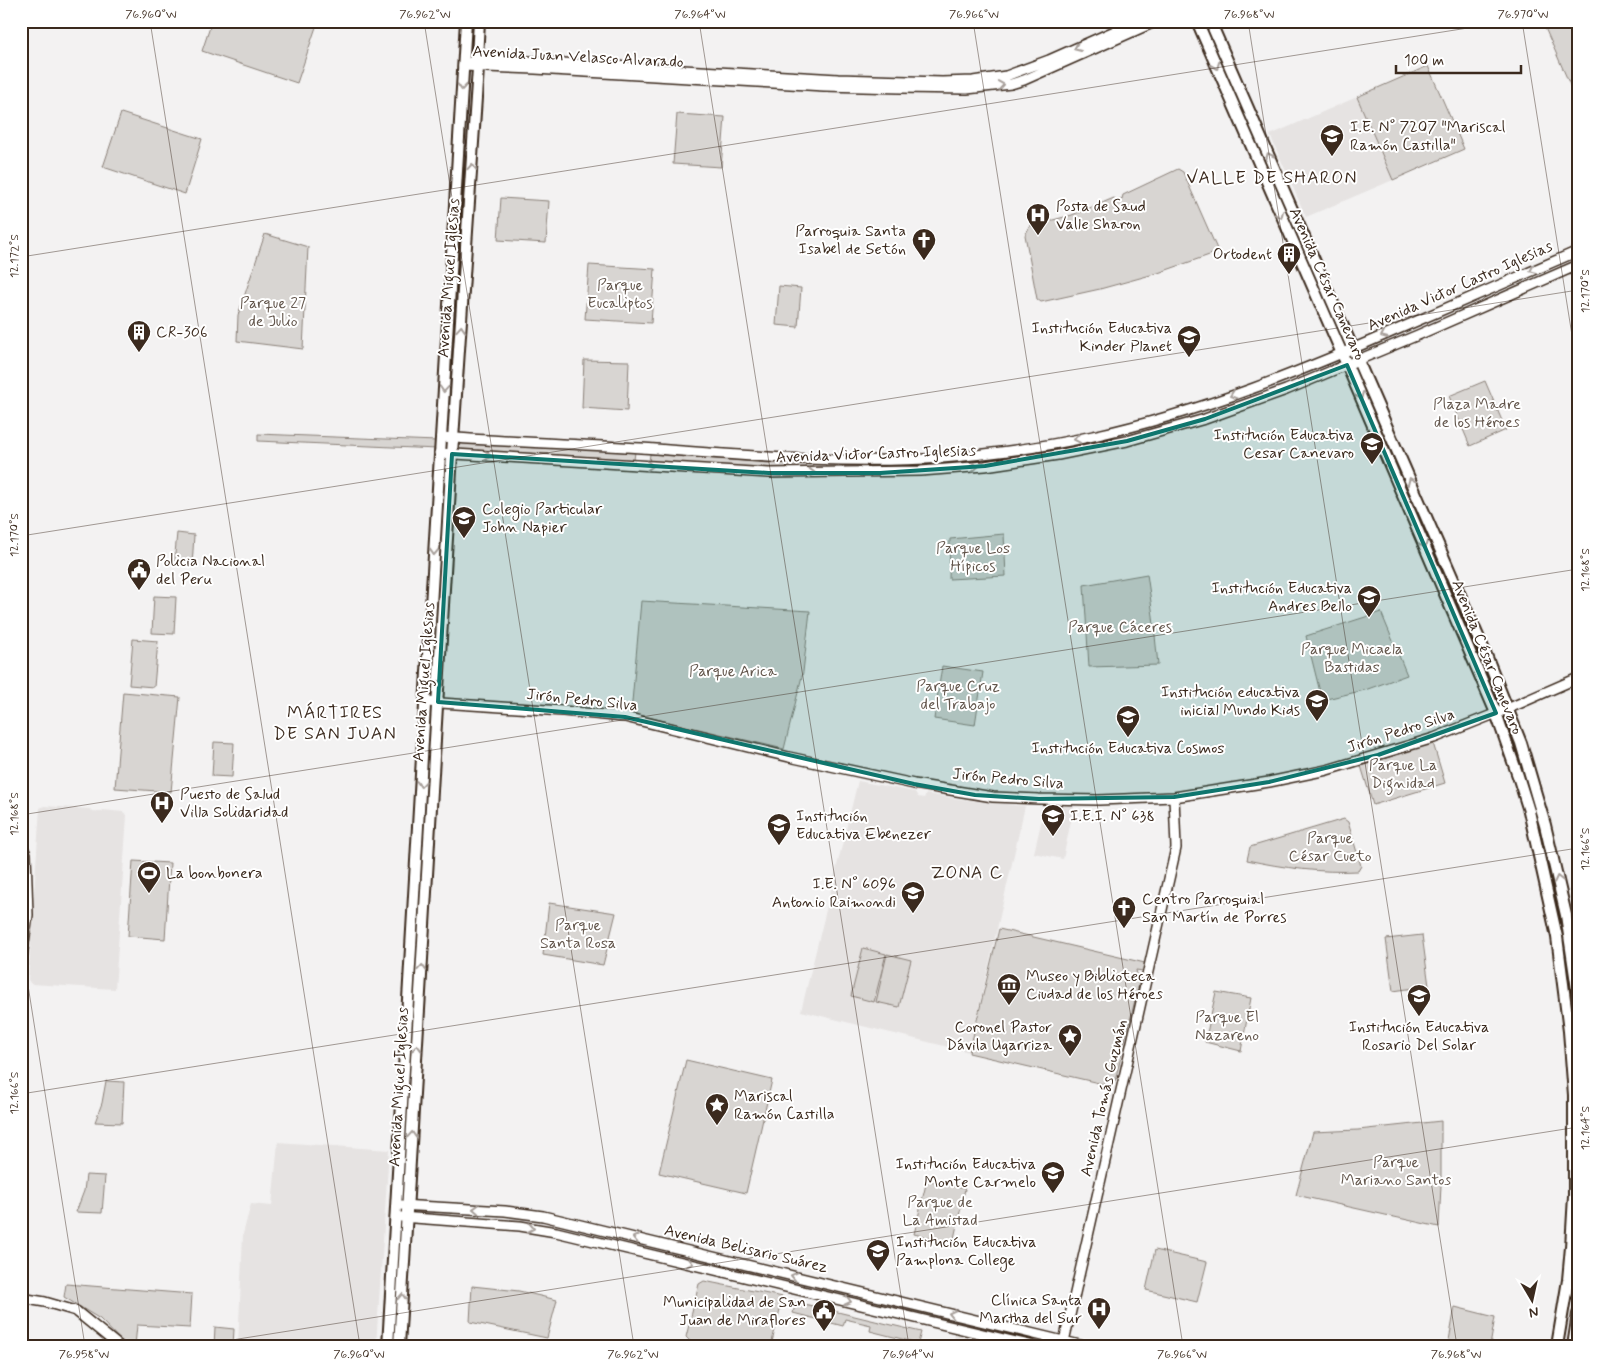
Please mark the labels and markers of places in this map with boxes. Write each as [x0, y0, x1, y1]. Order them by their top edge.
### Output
place label: I.E. N° 7207 "Mariscal Ramón Castilla" [1350, 117, 1506, 156]
school or university icon: I.E. N° 7207 "Mariscal Ramón Castilla" [1319, 123, 1345, 157]
place label: Posta de Saud Valle Sharon [1056, 196, 1146, 235]
hospital icon: Posta de Saud Valle Sharon [1025, 202, 1051, 236]
place label: Parroquia Santa Isabel de Setón [795, 221, 906, 260]
church icon: Parroquia Santa Isabel de Setón [911, 227, 937, 261]
building icon: Ortodent [1276, 241, 1302, 275]
place label: Ortodent [1213, 244, 1272, 265]
place label: Institución Educativa Kinder Planet [1032, 318, 1172, 357]
building icon: CR-306 [126, 319, 152, 353]
place label: CR-306 [156, 322, 207, 343]
school or university icon: Institución Educativa Kinder Planet [1176, 324, 1202, 358]
place label: Institución Educativa Cesar Canevaro [1214, 425, 1354, 464]
school or university icon: Institución Educativa Cesar Canevaro [1359, 431, 1385, 465]
place label: Colegio Particular John Napier [482, 499, 603, 538]
school or university icon: Colegio Particular John Napier [451, 505, 477, 539]
place label: Policia Nacional del Peru [156, 551, 265, 590]
public building icon: Policia Nacional del Peru [126, 557, 152, 591]
place label: Institución Educativa Andres Bello [1212, 578, 1352, 617]
school or university icon: Institución Educativa Andres Bello [1356, 584, 1382, 618]
place label: Institución educativa inicial Mundo Kids [1161, 682, 1300, 721]
school or university icon: Institución educativa inicial Mundo Kids [1304, 688, 1330, 722]
school or university icon: Institución Educativa Cosmos [1115, 704, 1141, 738]
place label: Institución Educativa Cosmos [1032, 738, 1225, 759]
place label: Puesto de Salud Villa Solidaridad [180, 784, 288, 823]
hospital icon: Puesto de Salud Villa Solidaridad [149, 790, 175, 824]
school or university icon: I.E.I. N° 638 [1040, 803, 1066, 837]
place label: Institución Educativa Ebenezer [796, 806, 931, 845]
place label: I.E.I. N° 638 [1070, 806, 1155, 827]
school or university icon: Institución Educativa Ebenezer [766, 812, 792, 846]
sports icon: La bonbonera [136, 860, 162, 894]
place label: La bonbonera [166, 863, 263, 884]
place label: I.E. N° 6096 Antonio Raimondi [772, 874, 896, 913]
school or university icon: I.E. N° 6096 Antonio Raimondi [900, 880, 926, 914]
place label: Centro Parroquial San Martín de Porres [1142, 889, 1287, 928]
church icon: Centro Parroquial San Martín de Porres [1111, 895, 1137, 929]
place label: Museo y Biblioteca Ciudad de los Héroes [1026, 966, 1163, 1005]
museum icon: Museo y Biblioteca Ciudad de los Héroes [996, 972, 1022, 1006]
school or university icon: Institución Educativa Rosario Del Solar [1406, 983, 1432, 1017]
place label: Coronel Pastor Dávila Ugarriza [946, 1017, 1052, 1056]
place label: Institución Educativa Rosario Del Solar [1349, 1017, 1489, 1056]
place icon: Coronel Pastor Dávila Ugarriza [1057, 1023, 1083, 1057]
place label: Mariscal Ramón Castilla [734, 1086, 835, 1125]
place icon: Mariscal Ramón Castilla [704, 1092, 730, 1126]
place label: Institución Educativa Monte Carmelo [896, 1154, 1036, 1193]
school or university icon: Institución Educativa Monte Carmelo [1040, 1160, 1066, 1194]
place label: Institución Educativa Pamplona College [896, 1232, 1036, 1272]
school or university icon: Institución Educativa Pamplona College [865, 1238, 891, 1272]
place label: Clínica Santa Martha del Sur [979, 1290, 1082, 1329]
place label: Municipalidad de San Juan de Miraflores [663, 1292, 806, 1331]
hospital icon: Clínica Santa Martha del Sur [1086, 1296, 1112, 1330]
public building icon: Municipalidad de San Juan de Miraflores [811, 1298, 837, 1332]

